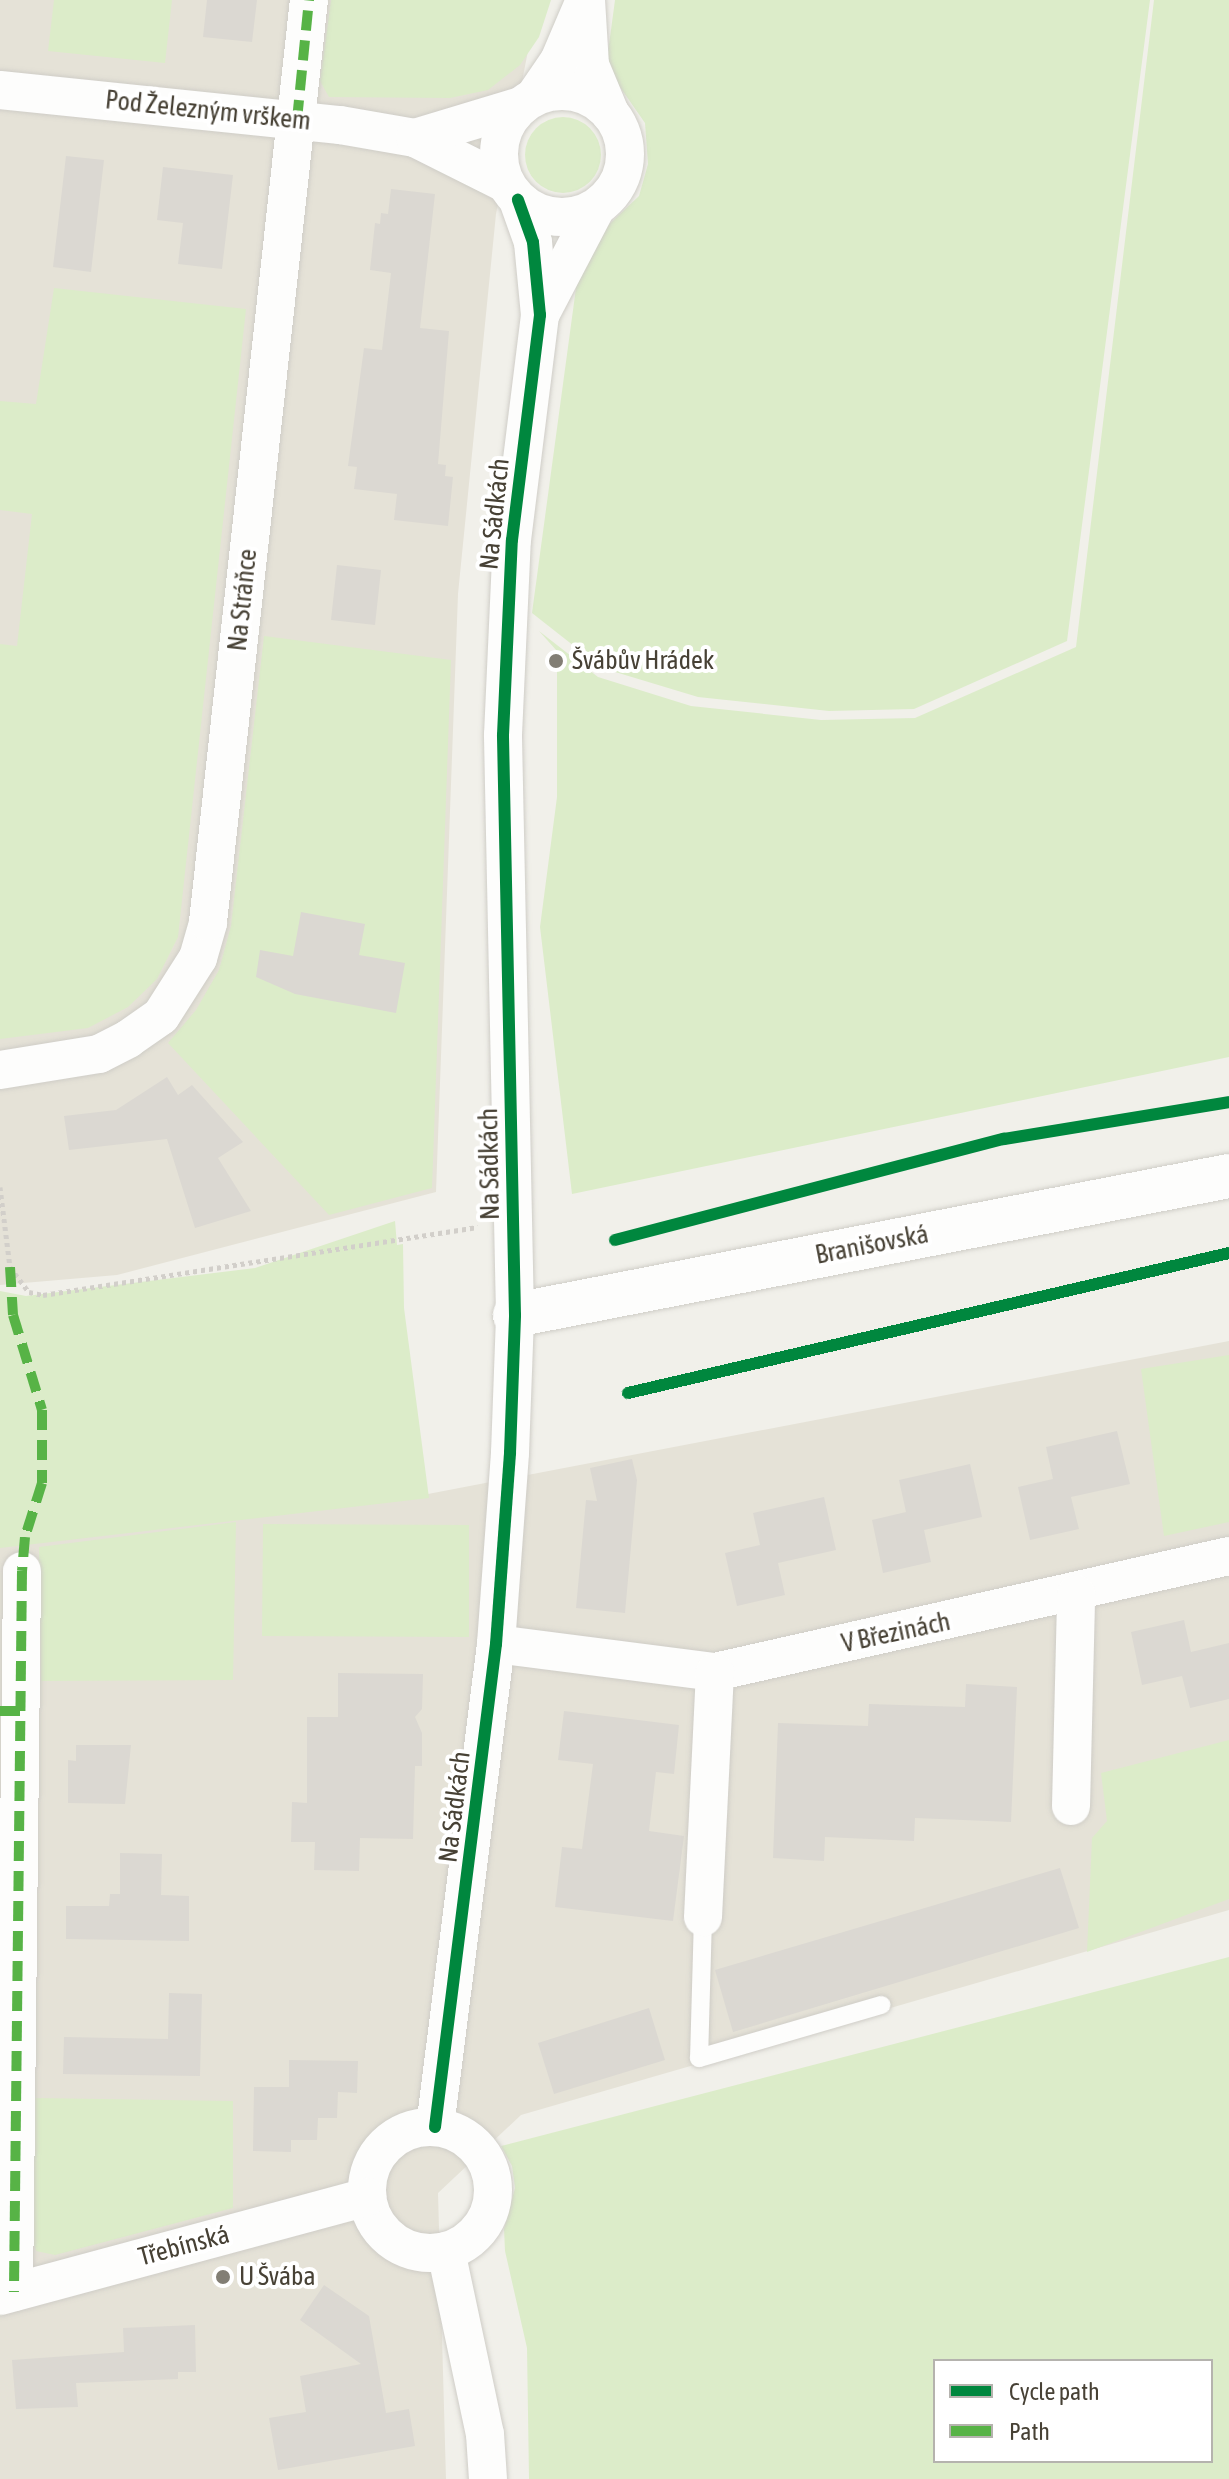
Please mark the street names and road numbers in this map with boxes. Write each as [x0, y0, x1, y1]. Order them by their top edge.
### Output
street label: Pod Železným vrškem [104, 85, 312, 137]
street label: Na Sádkách [474, 457, 516, 571]
street label: Na Stráňce [222, 547, 264, 653]
street label: Na Sádkách [473, 1108, 507, 1220]
street label: Branišovská [813, 1219, 931, 1271]
street label: V Březinách [839, 1606, 953, 1660]
street label: Na Sádkách [433, 1749, 477, 1865]
street label: Třebínská [135, 2219, 233, 2273]

